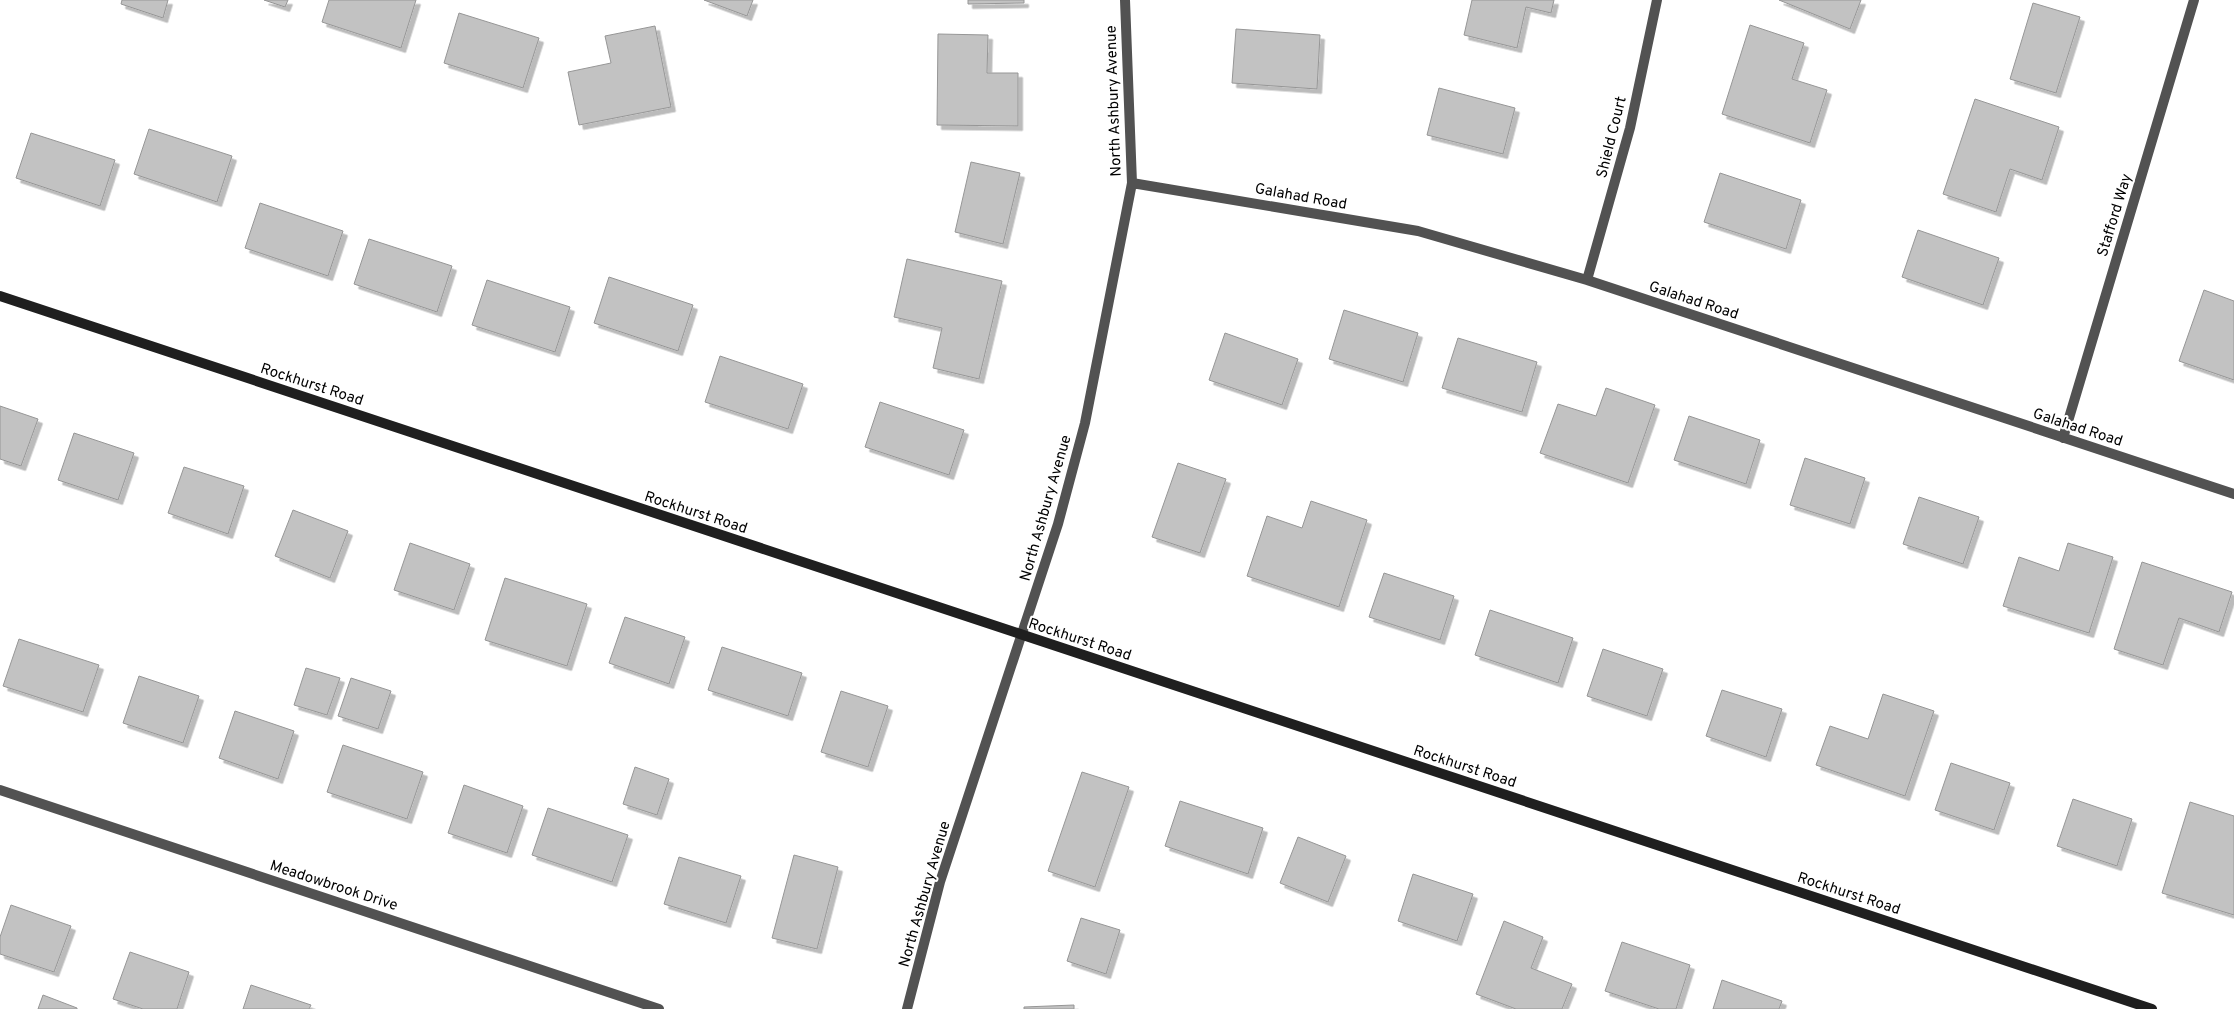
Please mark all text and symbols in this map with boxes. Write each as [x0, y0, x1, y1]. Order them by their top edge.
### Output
street label: North Ashbury Avenue [1102, 25, 1127, 177]
street label: Shield Court [1593, 94, 1632, 180]
street label: Stafford Way [2094, 172, 2137, 259]
street label: Galahad Road [1253, 180, 1348, 215]
street label: Galahad Road [1646, 278, 1741, 325]
street label: Rockhurst Road [258, 360, 365, 411]
street label: Galahad Road [2030, 405, 2125, 452]
street label: North Ashbury Avenue [1016, 433, 1076, 584]
street label: Rockhurst Road [642, 488, 749, 539]
street label: Rockhurst Road [1026, 615, 1133, 666]
street label: Rockhurst Road [1411, 742, 1518, 793]
street label: North Ashbury Avenue [895, 819, 955, 970]
street label: Meadowbrook Drive [267, 857, 400, 916]
street label: Rockhurst Road [1795, 869, 1902, 920]

